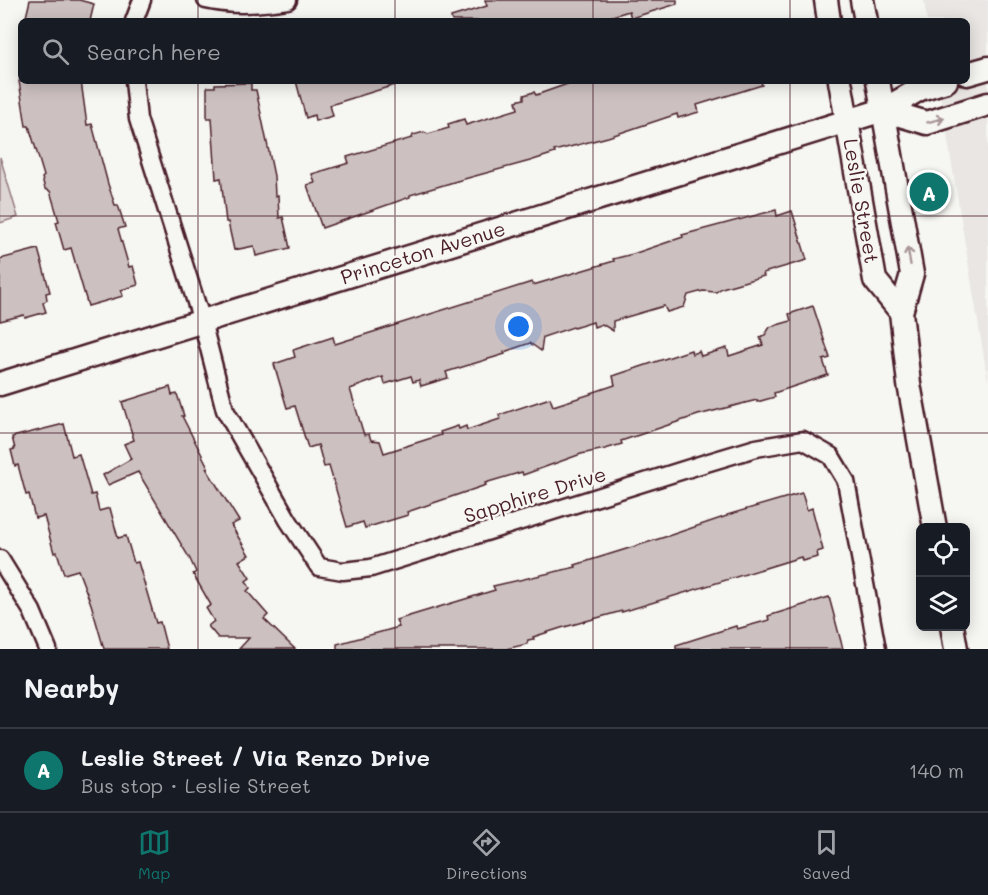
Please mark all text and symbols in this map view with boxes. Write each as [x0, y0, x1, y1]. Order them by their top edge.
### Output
search box [18, 18, 970, 84]
icon: search [39, 35, 72, 68]
text: Search here [87, 37, 221, 66]
one-way arrow [926, 114, 945, 125]
street label: Leslie Street [838, 136, 886, 265]
pin: A [910, 170, 948, 214]
street label: Princeton Avenue [337, 215, 508, 289]
one-way arrow [903, 247, 914, 266]
your location [504, 312, 533, 341]
street label: Sapphire Drive [460, 460, 609, 528]
map controls [916, 523, 970, 631]
button: locate [916, 523, 970, 577]
button: layers [916, 577, 970, 631]
text: Nearby [24, 671, 119, 705]
text: Leslie Street / Via Renzo Drive [81, 743, 430, 772]
text: A [37, 757, 50, 783]
text: 140 m [909, 757, 964, 783]
text: Bus stop · Leslie Street [81, 772, 311, 798]
tab: Map [138, 826, 171, 883]
tab: Directions [446, 826, 527, 883]
tab: Saved [803, 826, 850, 883]

